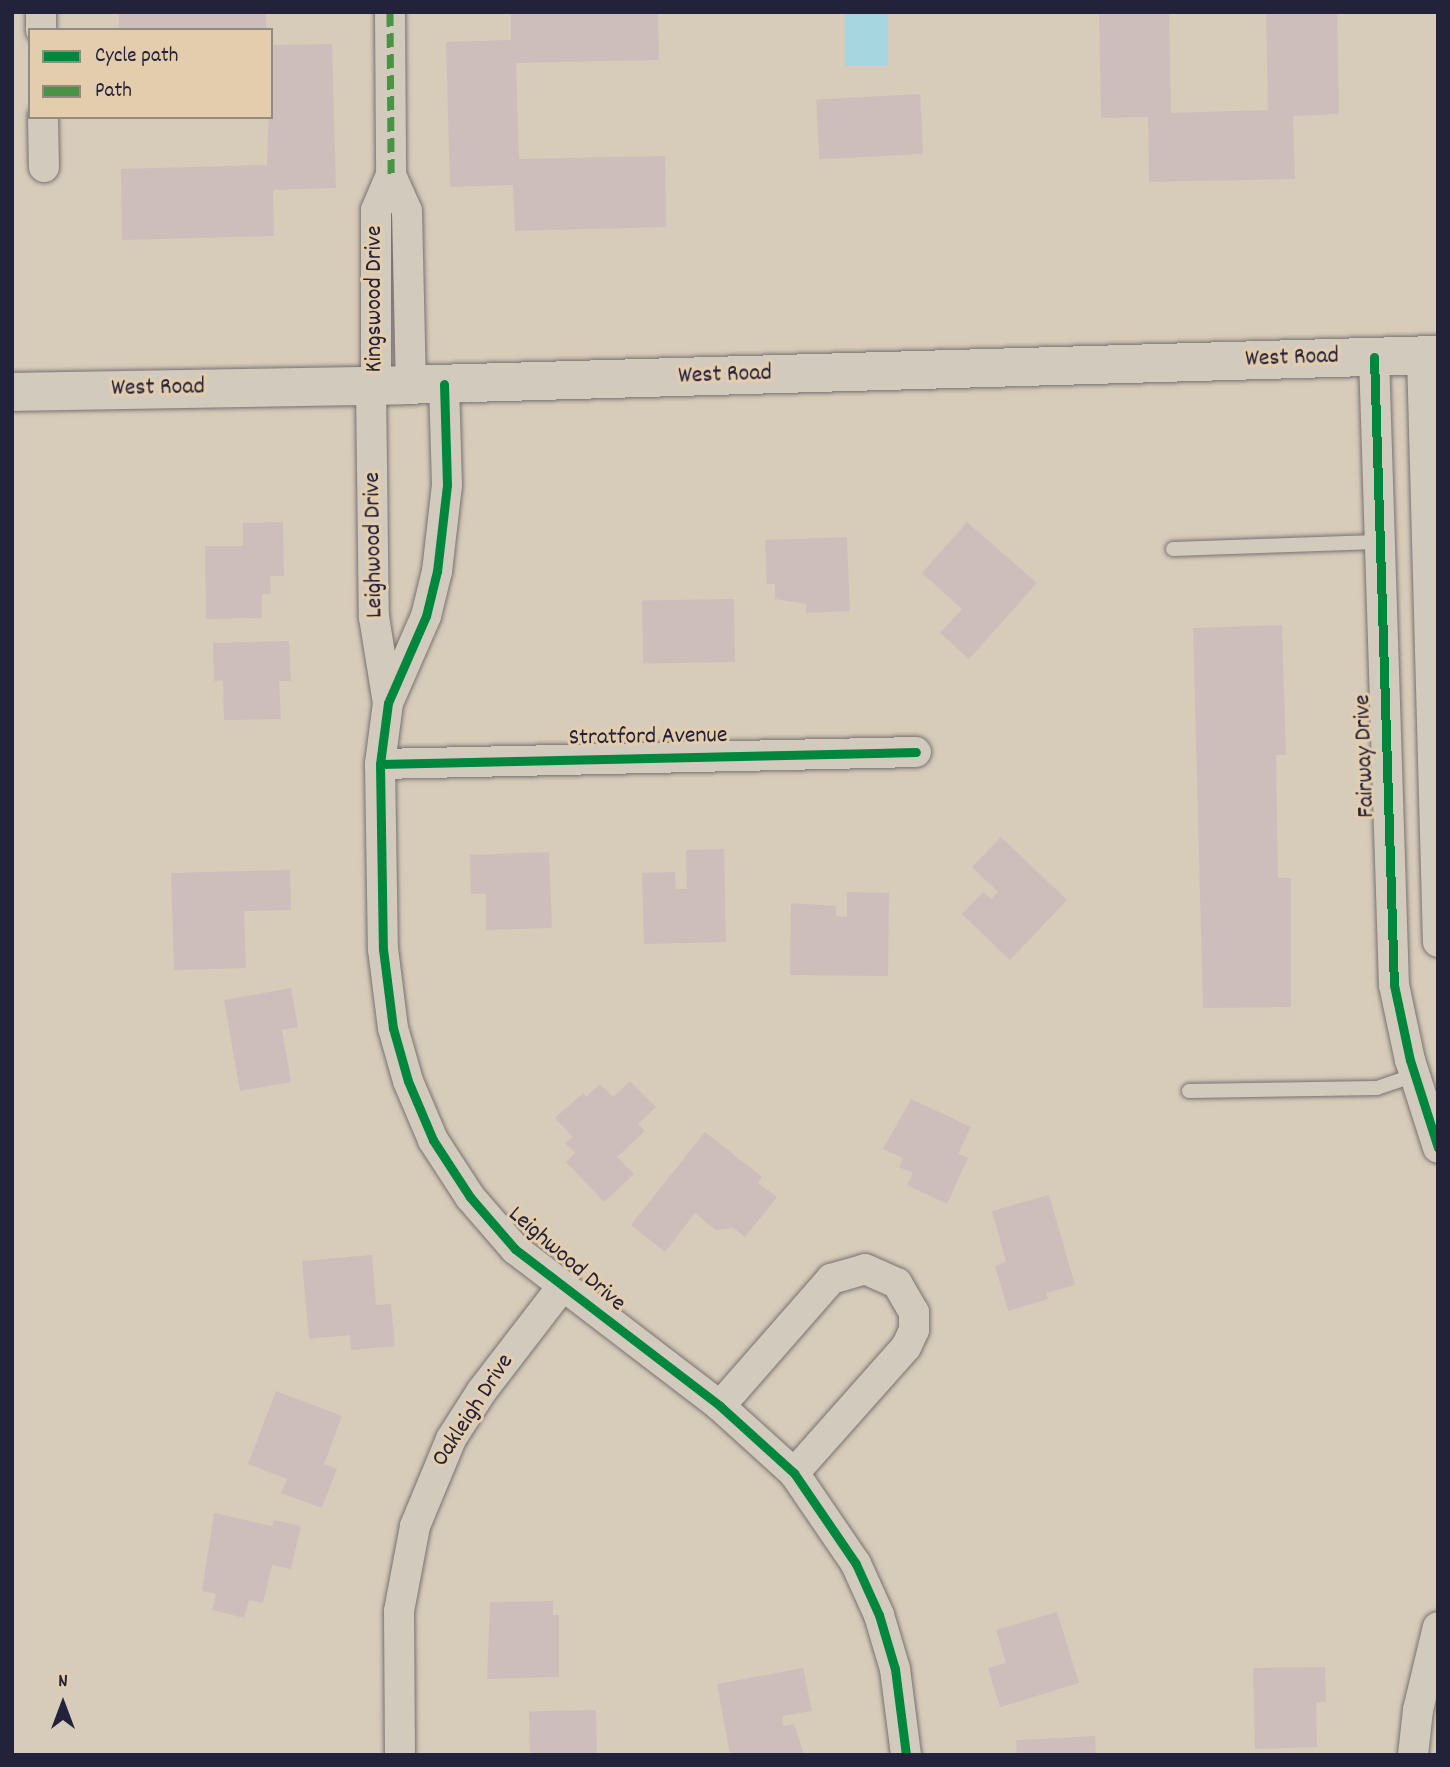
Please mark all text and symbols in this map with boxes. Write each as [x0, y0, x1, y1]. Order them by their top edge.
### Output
legend [28, 28, 273, 119]
text: Cycle path [95, 42, 178, 72]
text: Path [95, 77, 132, 107]
street label: Kingswood Drive [362, 226, 390, 372]
street label: West Road [1245, 343, 1339, 375]
street label: West Road [678, 360, 772, 392]
street label: West Road [111, 374, 205, 404]
street label: Leighwood Drive [359, 472, 391, 618]
street label: Fairway Drive [1349, 694, 1383, 818]
street label: Stratford Avenue [568, 722, 728, 754]
street label: Leighwood Drive [501, 1201, 631, 1319]
street label: Oakleigh Drive [427, 1349, 521, 1473]
north arrow [28, 1669, 98, 1739]
text: N [58, 1669, 68, 1696]

